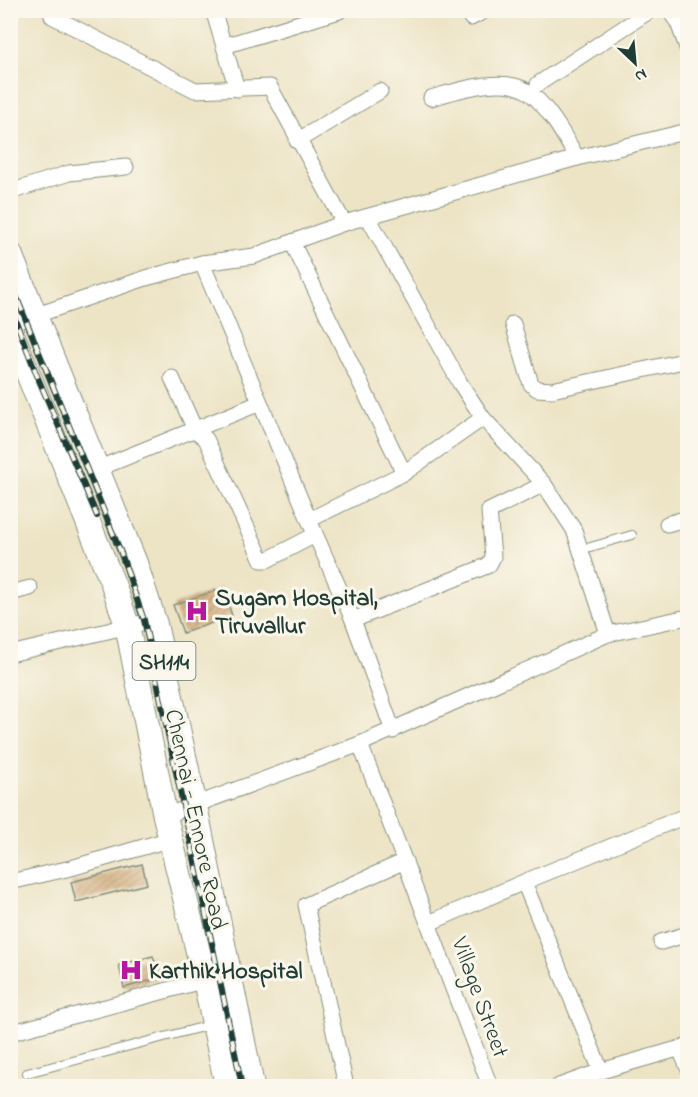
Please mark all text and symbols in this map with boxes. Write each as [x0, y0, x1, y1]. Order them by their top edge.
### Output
north arrow [605, 33, 665, 93]
text: N [630, 62, 651, 88]
place label: Sugam Hospital, Tiruvallur [215, 582, 378, 645]
hospital icon: Sugam Hospital, Tiruvallur [184, 598, 210, 624]
road number: SH114 [132, 642, 195, 680]
street label: Chennai - Ennore Road [154, 706, 235, 933]
street label: Village Street [440, 932, 517, 1063]
place label: Karthik Hospital [149, 955, 302, 990]
hospital icon: Karthik Hospital [118, 957, 144, 983]

